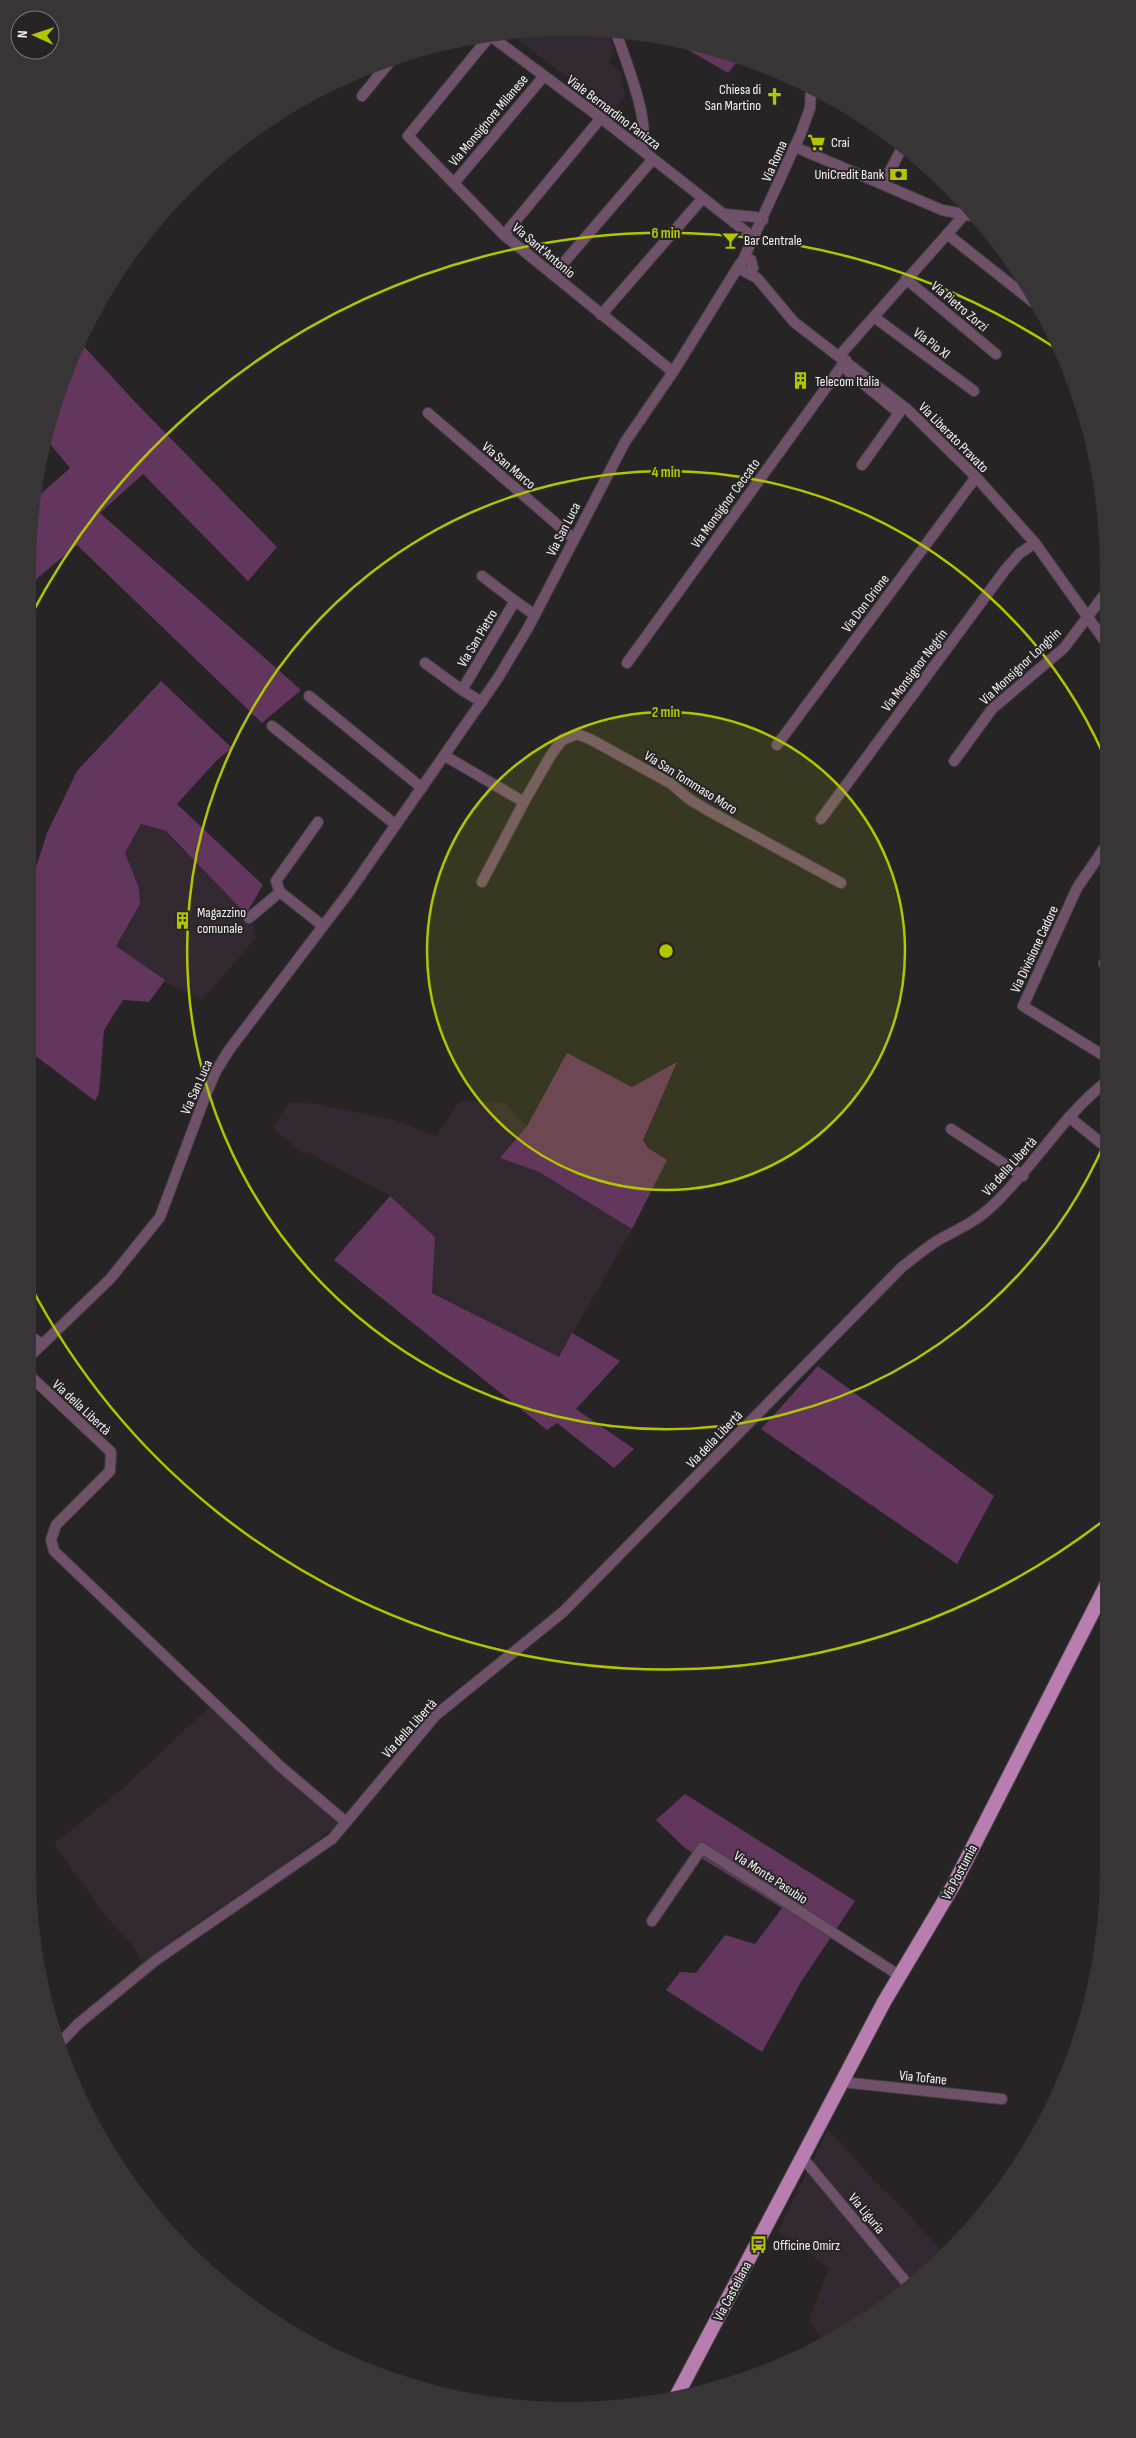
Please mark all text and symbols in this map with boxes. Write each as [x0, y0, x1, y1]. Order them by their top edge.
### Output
north arrow [10, 10, 60, 60]
text: N [14, 30, 31, 39]
street label: Via Monsignore Milanese [445, 71, 532, 170]
street label: Viale Bernardino Panizza [563, 71, 664, 153]
place label: Chiesa di San Martino [705, 81, 761, 114]
church icon: Chiesa di San Martino [765, 87, 785, 107]
supermarket icon: Crai [807, 132, 827, 152]
place label: Crai [831, 134, 850, 151]
street label: Via Roma [758, 138, 791, 184]
bank icon: UniCredit Bank [888, 164, 908, 184]
place label: UniCredit Bank [814, 166, 885, 183]
street label: Via Sant'Antonio [509, 219, 579, 282]
text: 6 min [651, 224, 681, 243]
bar icon: Bar Centrale [720, 230, 740, 250]
place label: Bar Centrale [744, 232, 802, 249]
street label: Via Pietro Zorzi [928, 277, 992, 335]
street label: Via Pio XI [910, 324, 954, 363]
building icon: Telecom Italia [791, 371, 811, 391]
place label: Telecom Italia [815, 373, 880, 390]
street label: Via Liberato Pravato [915, 399, 993, 476]
street label: Via San Marco [478, 438, 539, 493]
street label: Via Monsignor Ceccato [687, 455, 764, 551]
text: 4 min [652, 463, 680, 482]
street label: Via San Luca [543, 500, 584, 559]
street label: Via Don Orione [838, 571, 893, 636]
street label: Via San Pietro [454, 606, 501, 670]
street label: Via Monsignor Longhin [976, 624, 1065, 708]
street label: Via Monsignor Negrin [878, 626, 951, 715]
text: 2 min [652, 703, 680, 722]
street label: Via San Tommaso Moro [641, 747, 741, 818]
street label: Via Divisione Cadore [1007, 903, 1062, 996]
place label: Magazzino comunale [197, 904, 246, 937]
building icon: Magazzino comunale [173, 910, 193, 930]
centre of rings [657, 942, 675, 960]
street label: Via San Luca [177, 1057, 216, 1117]
street label: Via della Libertà [978, 1133, 1040, 1199]
street label: Via della Libertà [49, 1376, 114, 1439]
street label: Via della Libertà [683, 1407, 746, 1472]
street label: Via della Libertà [378, 1695, 440, 1761]
street label: Via Postumia [938, 1842, 981, 1903]
street label: Via Monte Pasubio [730, 1847, 811, 1908]
street label: Via Tofane [898, 2067, 948, 2088]
street label: Via Liguria [845, 2190, 888, 2237]
bus stop icon: Officine Omirz [749, 2235, 769, 2255]
place label: Officine Omirz [773, 2237, 840, 2254]
street label: Via Castellana [710, 2258, 755, 2324]

